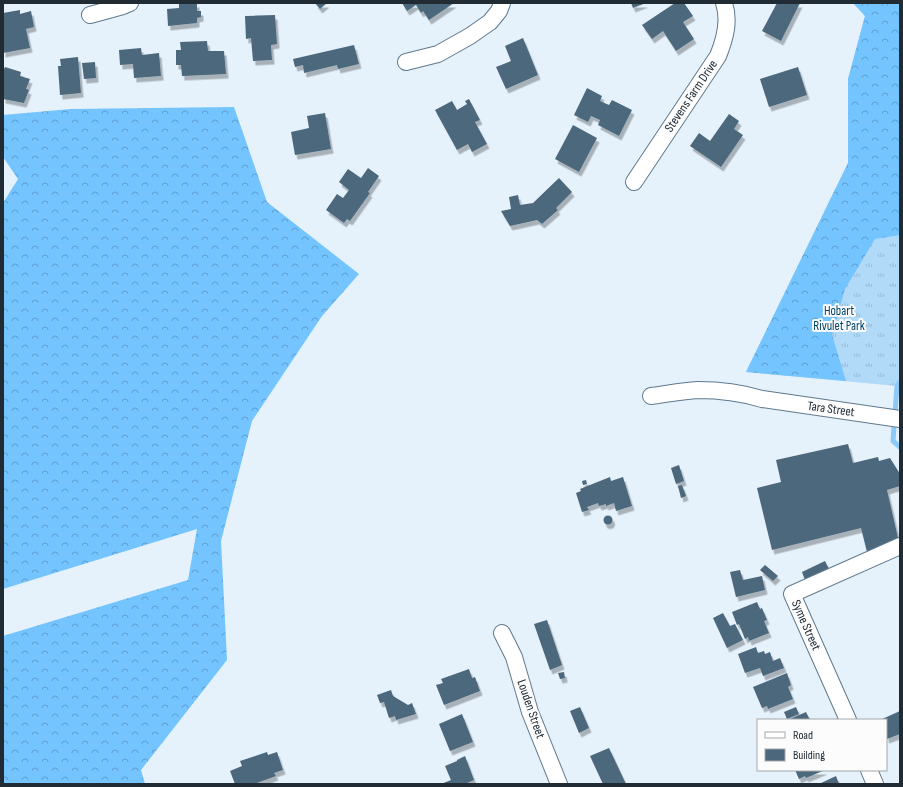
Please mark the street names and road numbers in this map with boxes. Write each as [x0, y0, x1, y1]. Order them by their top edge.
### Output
street label: Stevens Farm Drive [661, 57, 721, 135]
street label: Tara Street [806, 398, 856, 420]
street label: Syme Street [788, 597, 824, 653]
street label: Louden Street [513, 677, 549, 741]

